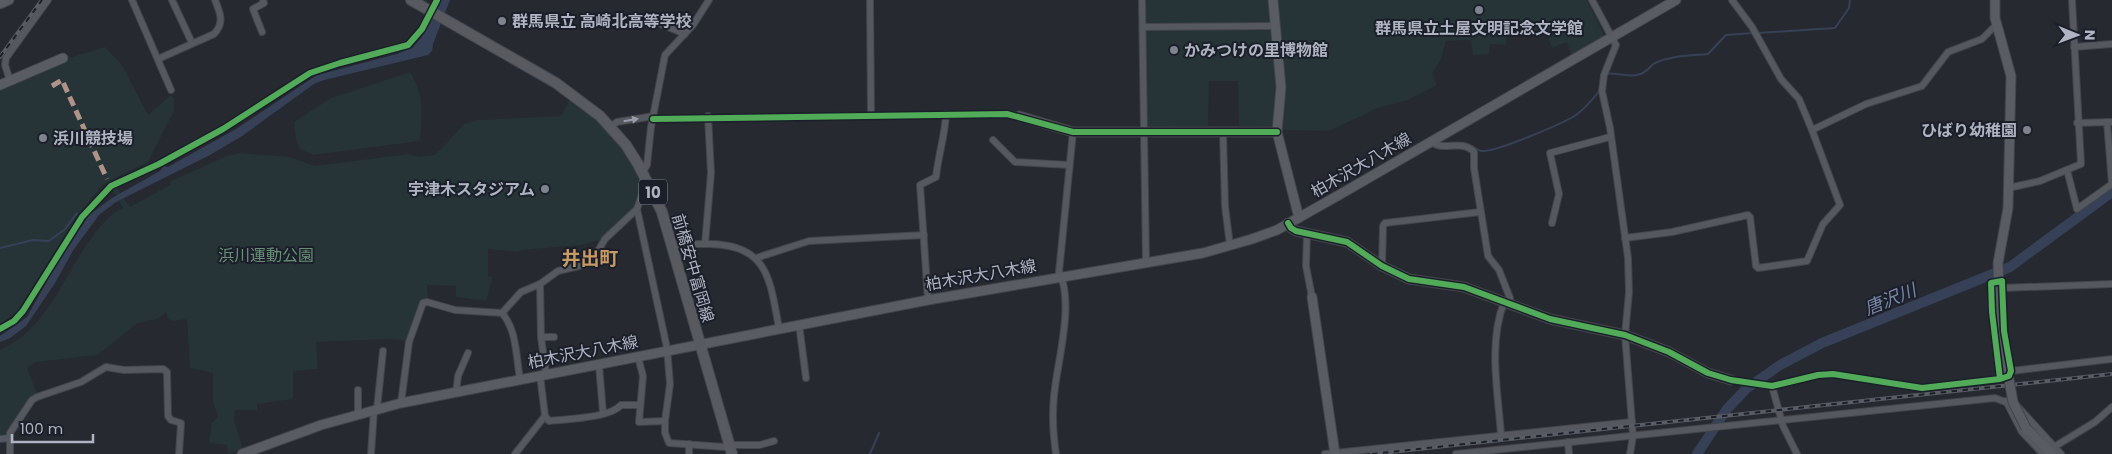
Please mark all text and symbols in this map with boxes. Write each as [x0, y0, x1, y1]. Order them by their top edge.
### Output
marker: 群馬県立土屋文明記念文学館 [1473, 4, 1485, 16]
place label: 群馬県立 高崎北高等学校 [512, 10, 691, 33]
north arrow [2052, 10, 2102, 60]
marker: 群馬県立 高崎北高等学校 [496, 15, 508, 27]
place label: 群馬県立土屋文明記念文学館 [1375, 17, 1583, 40]
text: N [2080, 30, 2100, 41]
place label: かみつけの里博物館 [1184, 39, 1328, 62]
marker: かみつけの里博物館 [1168, 44, 1180, 56]
one-way arrow [624, 116, 640, 124]
place label: ひばり幼稚園 [1921, 119, 2017, 142]
marker: ひばり幼稚園 [2021, 124, 2033, 136]
place label: 浜川競技場 [53, 127, 133, 150]
street label: 柏木沢大八木線 [1307, 127, 1415, 203]
marker: 浜川競技場 [37, 132, 49, 144]
place label: 宇津木スタジアム [408, 178, 535, 201]
road number: 10 [639, 180, 667, 204]
marker: 宇津木スタジアム [539, 183, 551, 195]
street label: 前橋安中富岡線 [667, 211, 719, 325]
park label: 浜川運動公園 [218, 244, 314, 267]
district label: 井出町 [561, 245, 619, 272]
street label: 柏木沢大八木線 [924, 254, 1038, 296]
water label: 唐沢川 [1860, 277, 1922, 321]
street label: 柏木沢大八木線 [526, 330, 640, 374]
scale bar [12, 412, 94, 444]
text: 100 m [20, 418, 63, 439]

